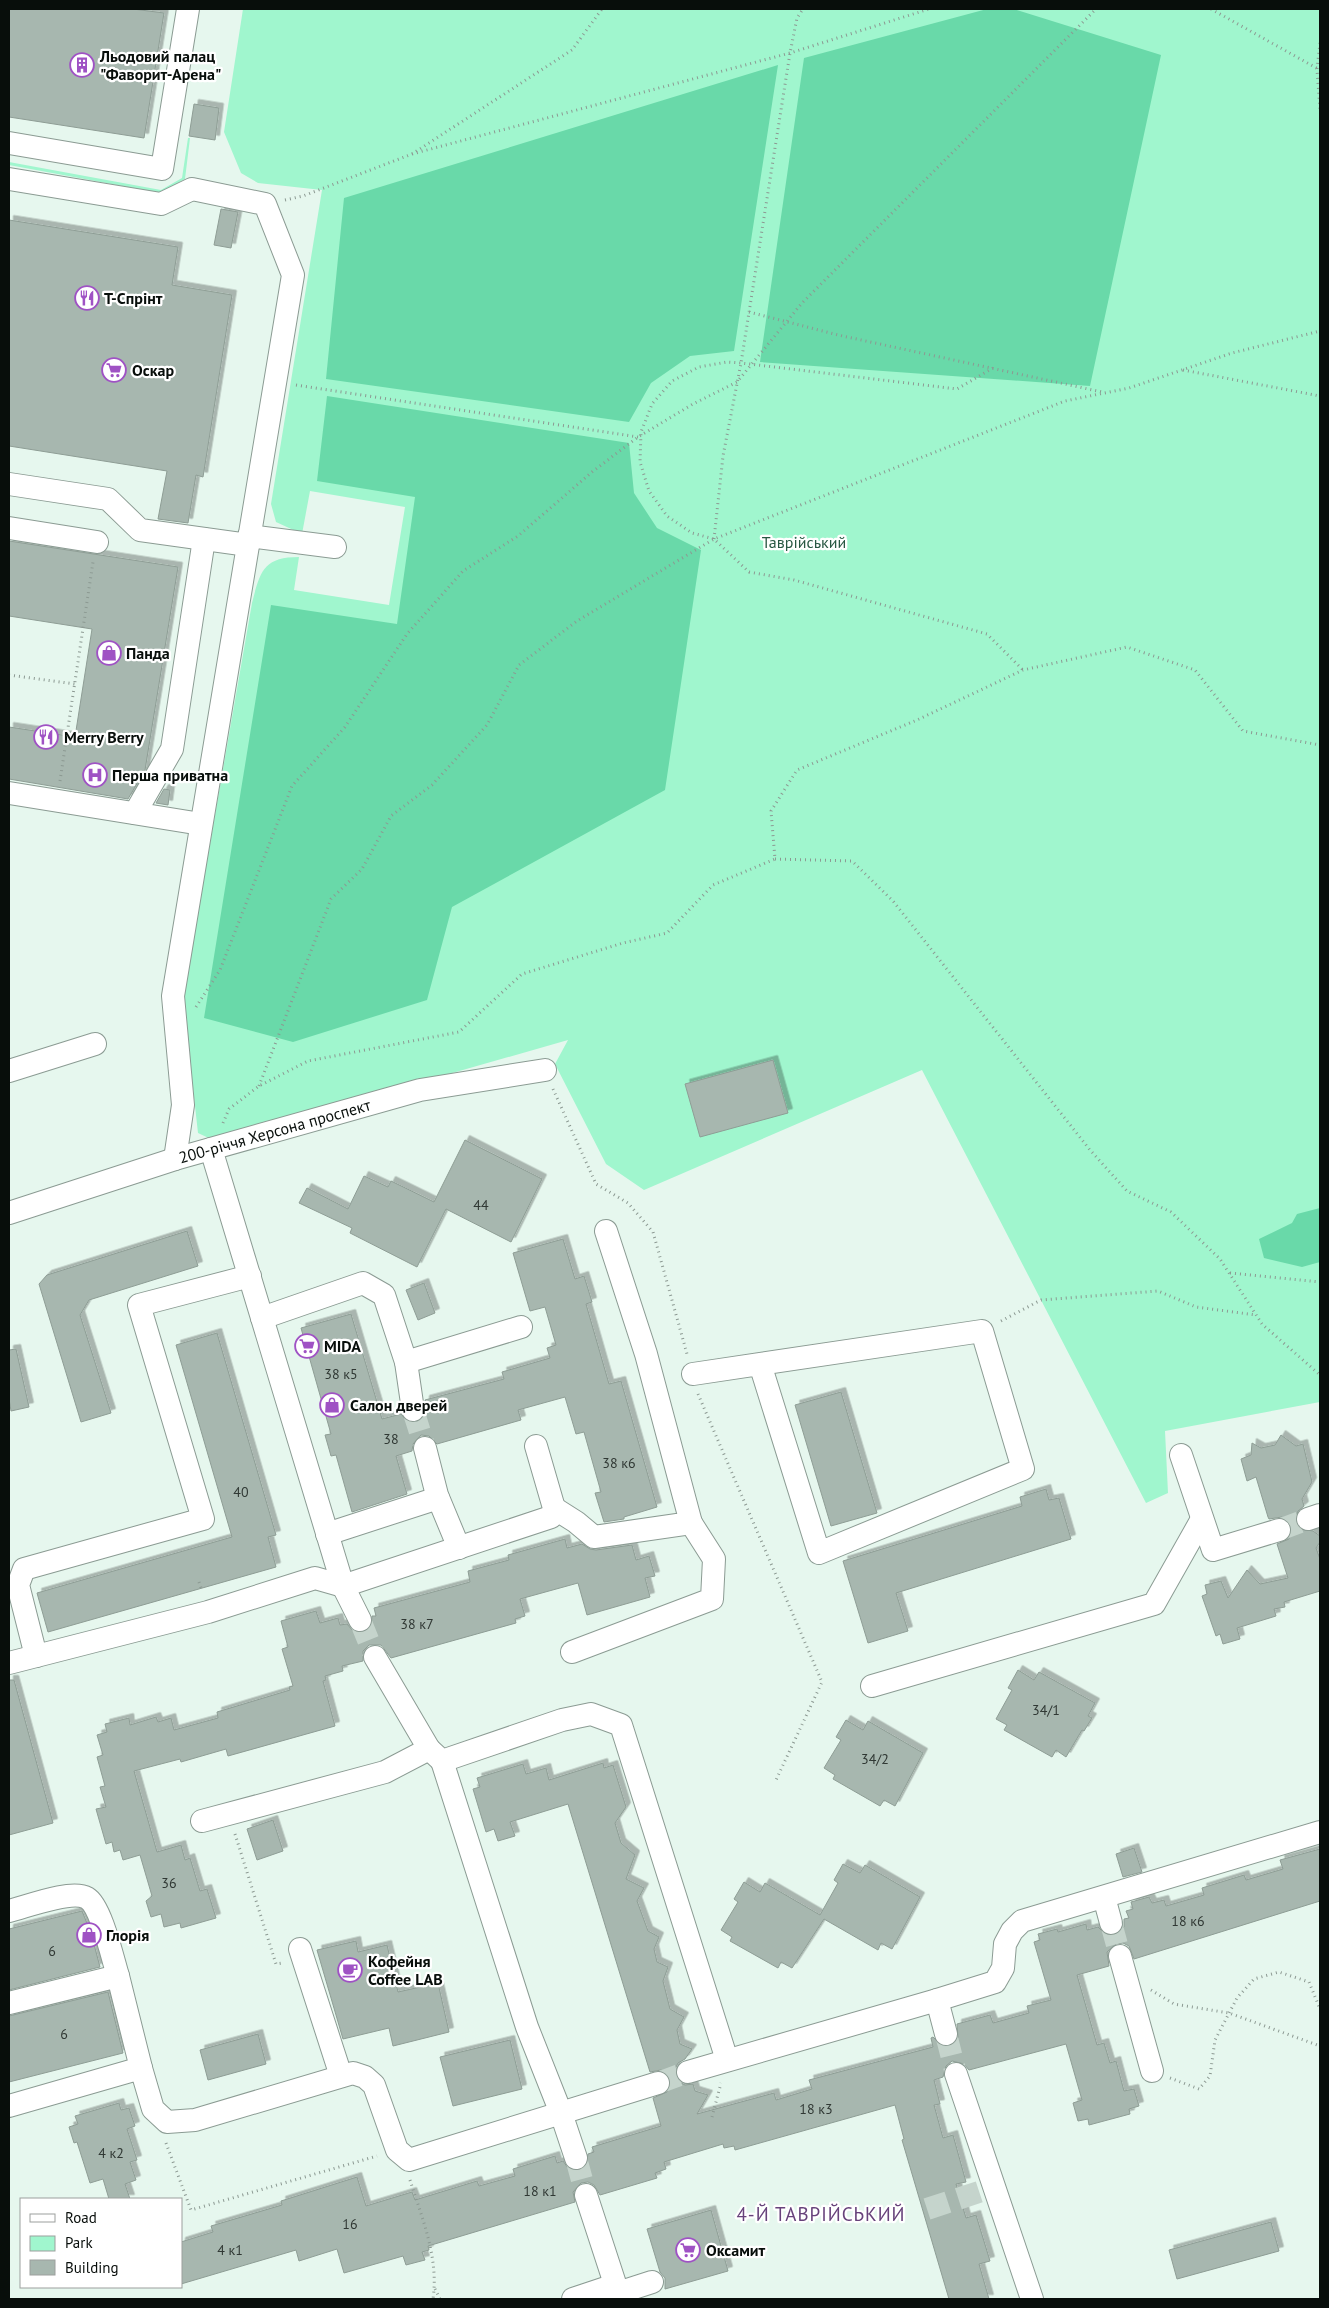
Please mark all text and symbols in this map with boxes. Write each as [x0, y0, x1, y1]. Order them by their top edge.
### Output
place label: Льодовий палац "Фаворит-Арена" [99, 46, 221, 84]
building icon: Льодовий палац "Фаворит-Арена" [69, 52, 95, 78]
restaurant icon: Т-Спрінт [74, 285, 100, 311]
place label: Т-Спрінт [104, 288, 163, 308]
supermarket icon: Оскар [101, 357, 127, 383]
place label: Оскар [132, 360, 174, 380]
park label: Таврійський [762, 532, 846, 552]
shop icon: Панда [96, 640, 122, 666]
place label: Панда [126, 643, 170, 663]
restaurant icon: Merry Berry [33, 724, 59, 750]
place label: Merry Berry [64, 727, 144, 747]
hospital icon: Перша приватна [82, 762, 108, 788]
place label: Перша приватна [112, 765, 228, 785]
street label: 200-річчя Херсона проспект [177, 1094, 373, 1167]
house number: 44 [473, 1196, 489, 1214]
supermarket icon: MIDA [294, 1333, 320, 1359]
place label: MIDA [324, 1336, 361, 1356]
house number: 38 к5 [324, 1365, 358, 1383]
shop icon: Салон дверей [319, 1392, 345, 1418]
place label: Салон дверей [350, 1395, 447, 1415]
house number: 38 [383, 1430, 399, 1448]
house number: 38 к6 [602, 1454, 636, 1472]
house number: 40 [233, 1483, 249, 1501]
house number: 38 к7 [400, 1615, 434, 1633]
house number: 34/1 [1032, 1701, 1060, 1719]
house number: 34/2 [861, 1750, 889, 1768]
house number: 36 [161, 1874, 177, 1892]
house number: 18 к6 [1171, 1912, 1205, 1930]
shop icon: Глорія [76, 1922, 102, 1948]
place label: Глорія [106, 1925, 149, 1945]
house number: 6 [48, 1942, 56, 1960]
place label: Кофейня Coffee LAB [368, 1951, 443, 1989]
cafe icon: Кофейня Coffee LAB [337, 1957, 363, 1983]
house number: 6 [60, 2025, 68, 2043]
house number: 18 к3 [799, 2100, 833, 2118]
house number: 4 к2 [98, 2144, 124, 2162]
house number: 18 к1 [523, 2182, 557, 2200]
legend [20, 2198, 182, 2288]
district label: 4-Й ТАВРІЙСЬКИЙ [736, 2202, 906, 2226]
text: Road [65, 2208, 97, 2227]
house number: 16 [342, 2215, 358, 2233]
text: Park [65, 2233, 93, 2252]
supermarket icon: Оксамит [675, 2237, 701, 2263]
place label: Оксамит [706, 2240, 766, 2260]
house number: 4 к1 [217, 2241, 243, 2259]
text: Building [65, 2258, 119, 2277]

